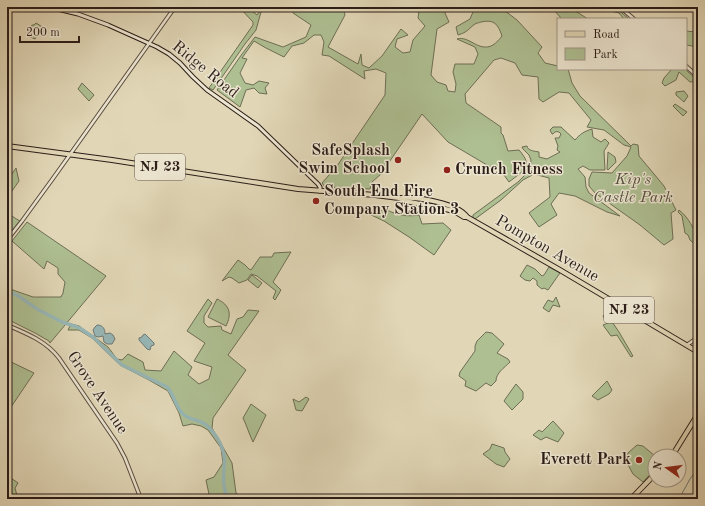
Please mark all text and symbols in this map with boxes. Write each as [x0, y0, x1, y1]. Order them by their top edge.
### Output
scale bar [20, 18, 79, 44]
legend [557, 18, 687, 70]
text: 200 m [26, 27, 60, 39]
text: Road [593, 29, 620, 41]
street label: Ridge Road [169, 39, 241, 101]
text: Park [593, 49, 618, 61]
place label: SafeSplash Swim School [298, 143, 390, 177]
road number: NJ 23 [135, 154, 185, 180]
marker: SafeSplash Swim School [393, 155, 403, 165]
place label: Crunch Fitness [455, 162, 563, 178]
marker: Crunch Fitness [442, 165, 452, 175]
park label: Kip's Castle Park [593, 172, 673, 206]
place label: South End Fire Company Station 3 [324, 184, 459, 218]
marker: South End Fire Company Station 3 [311, 196, 321, 206]
street label: Pompton Avenue [493, 213, 601, 285]
road number: NJ 23 [604, 297, 654, 323]
street label: Grove Avenue [64, 349, 130, 437]
north arrow [647, 448, 687, 488]
place label: Everett Park [540, 452, 631, 468]
marker: Everett Park [634, 455, 644, 465]
text: N [652, 460, 665, 471]

